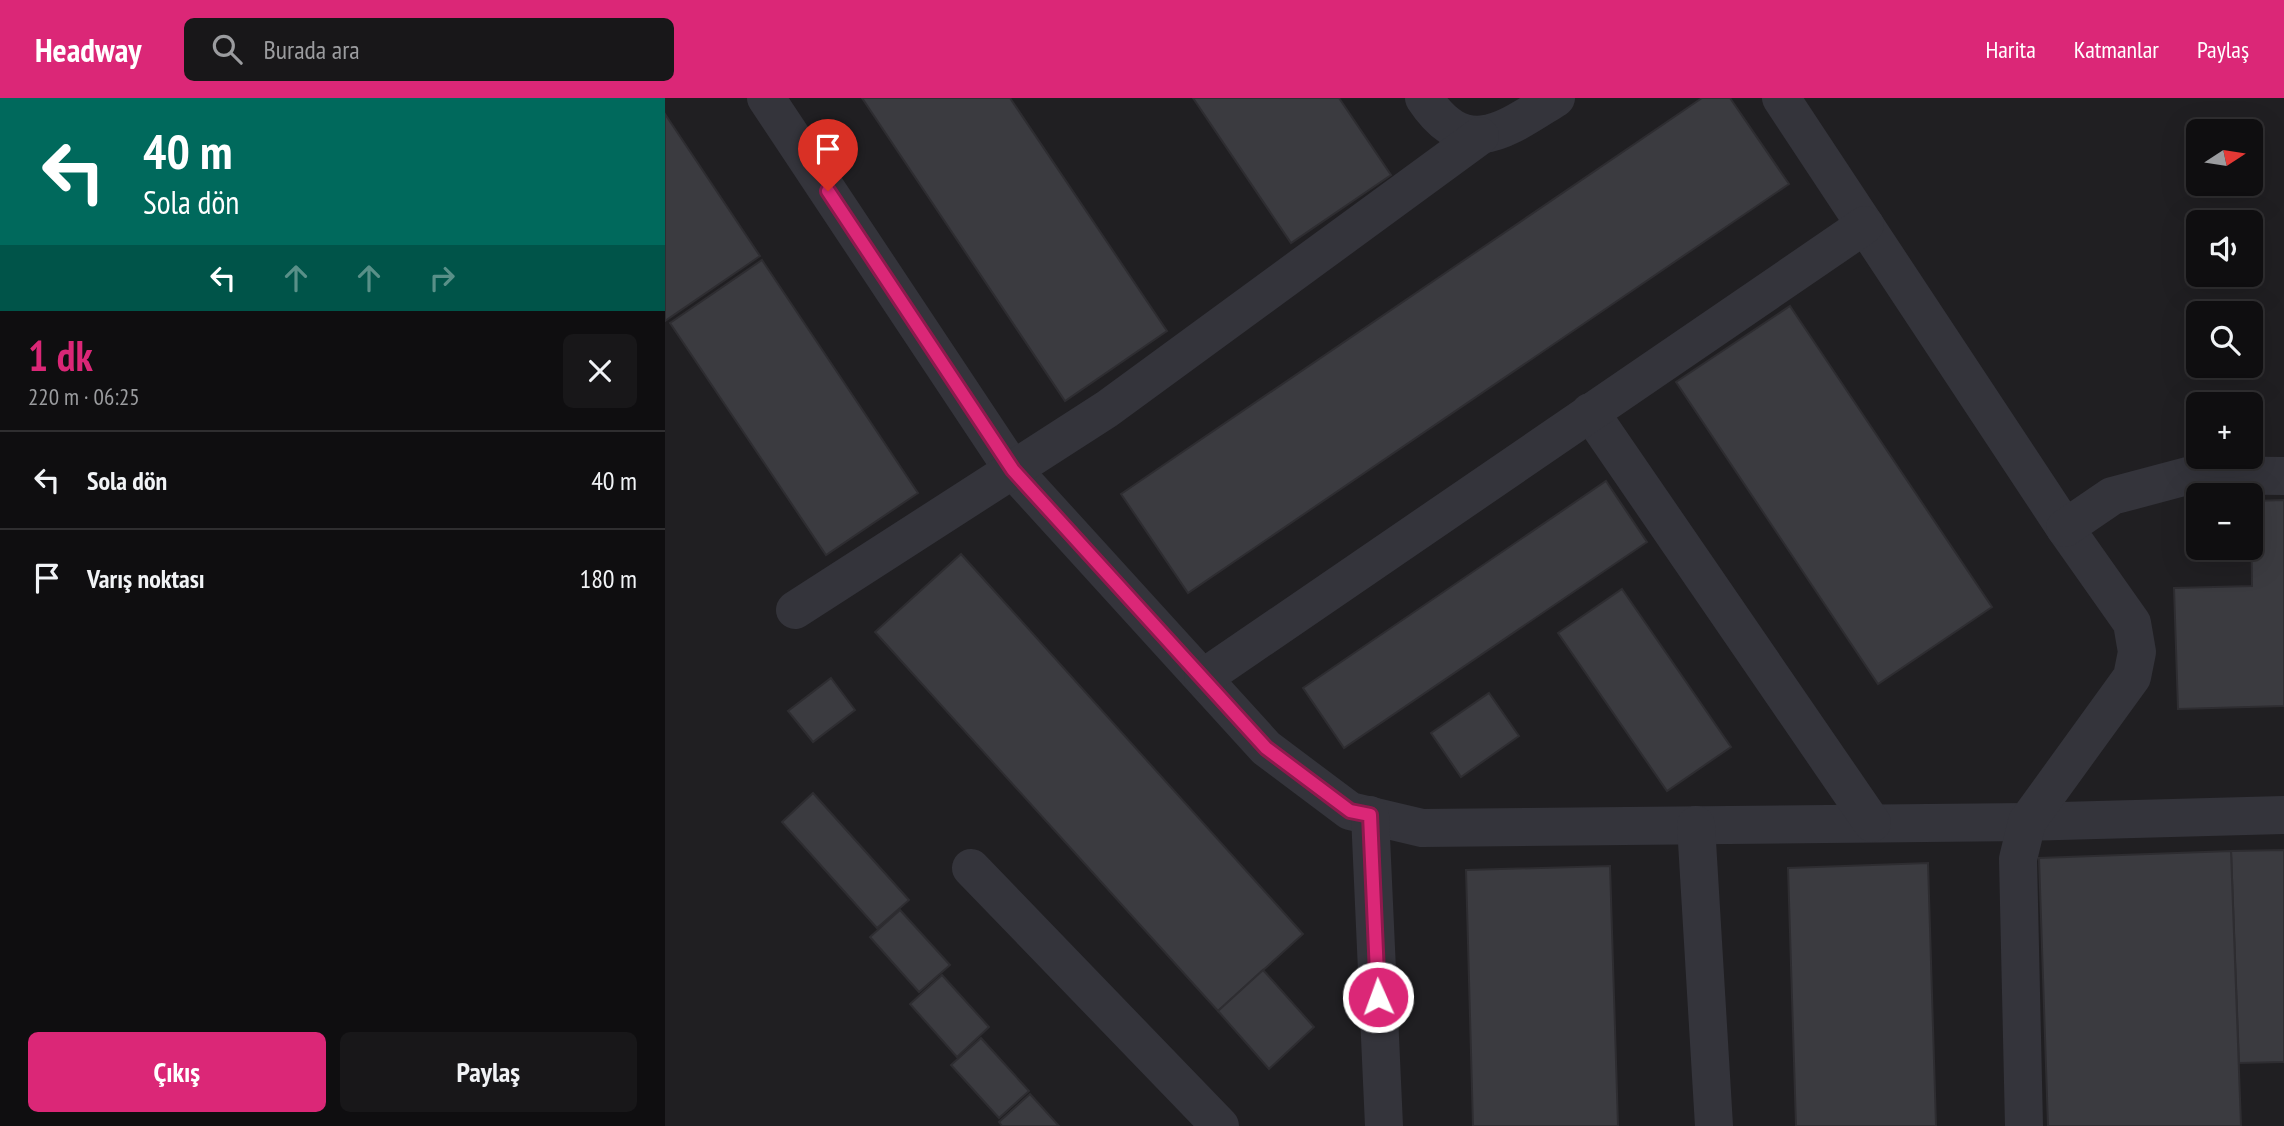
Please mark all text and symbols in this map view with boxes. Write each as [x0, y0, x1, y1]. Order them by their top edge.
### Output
search box [184, 18, 674, 81]
text: Headway [35, 28, 142, 71]
icon: search [208, 30, 246, 68]
text: Burada ara [264, 33, 360, 66]
text: Harita [1985, 34, 2036, 65]
text: Katmanlar [2074, 34, 2159, 65]
text: Paylaş [2197, 34, 2249, 65]
text: 40 m [143, 119, 232, 183]
pin [798, 119, 858, 191]
north arrow [2186, 119, 2263, 196]
map controls [2186, 119, 2263, 560]
icon: left [28, 126, 119, 217]
icon: arrive [809, 130, 847, 168]
text: Sola dön [143, 181, 239, 223]
button: sound [2186, 210, 2263, 287]
icon: left [204, 259, 242, 297]
icon: ahead [277, 259, 315, 297]
icon: ahead [350, 259, 388, 297]
icon: right [423, 259, 461, 297]
button: search [2186, 301, 2263, 378]
text: 1 dk [28, 328, 93, 383]
button: close [563, 334, 637, 408]
text: 220 m · 06:25 [28, 382, 140, 411]
button: + [2186, 392, 2263, 469]
icon: left [28, 461, 66, 499]
text: Sola dön [87, 464, 167, 497]
text: 40 m [591, 464, 637, 497]
button: − [2186, 483, 2263, 560]
icon: arrive [28, 559, 66, 597]
text: Varış noktası [87, 562, 205, 595]
text: 180 m [579, 562, 637, 595]
position arrow [1341, 960, 1415, 1034]
button: Çıkış [28, 1032, 326, 1112]
button: Paylaş [340, 1032, 637, 1112]

